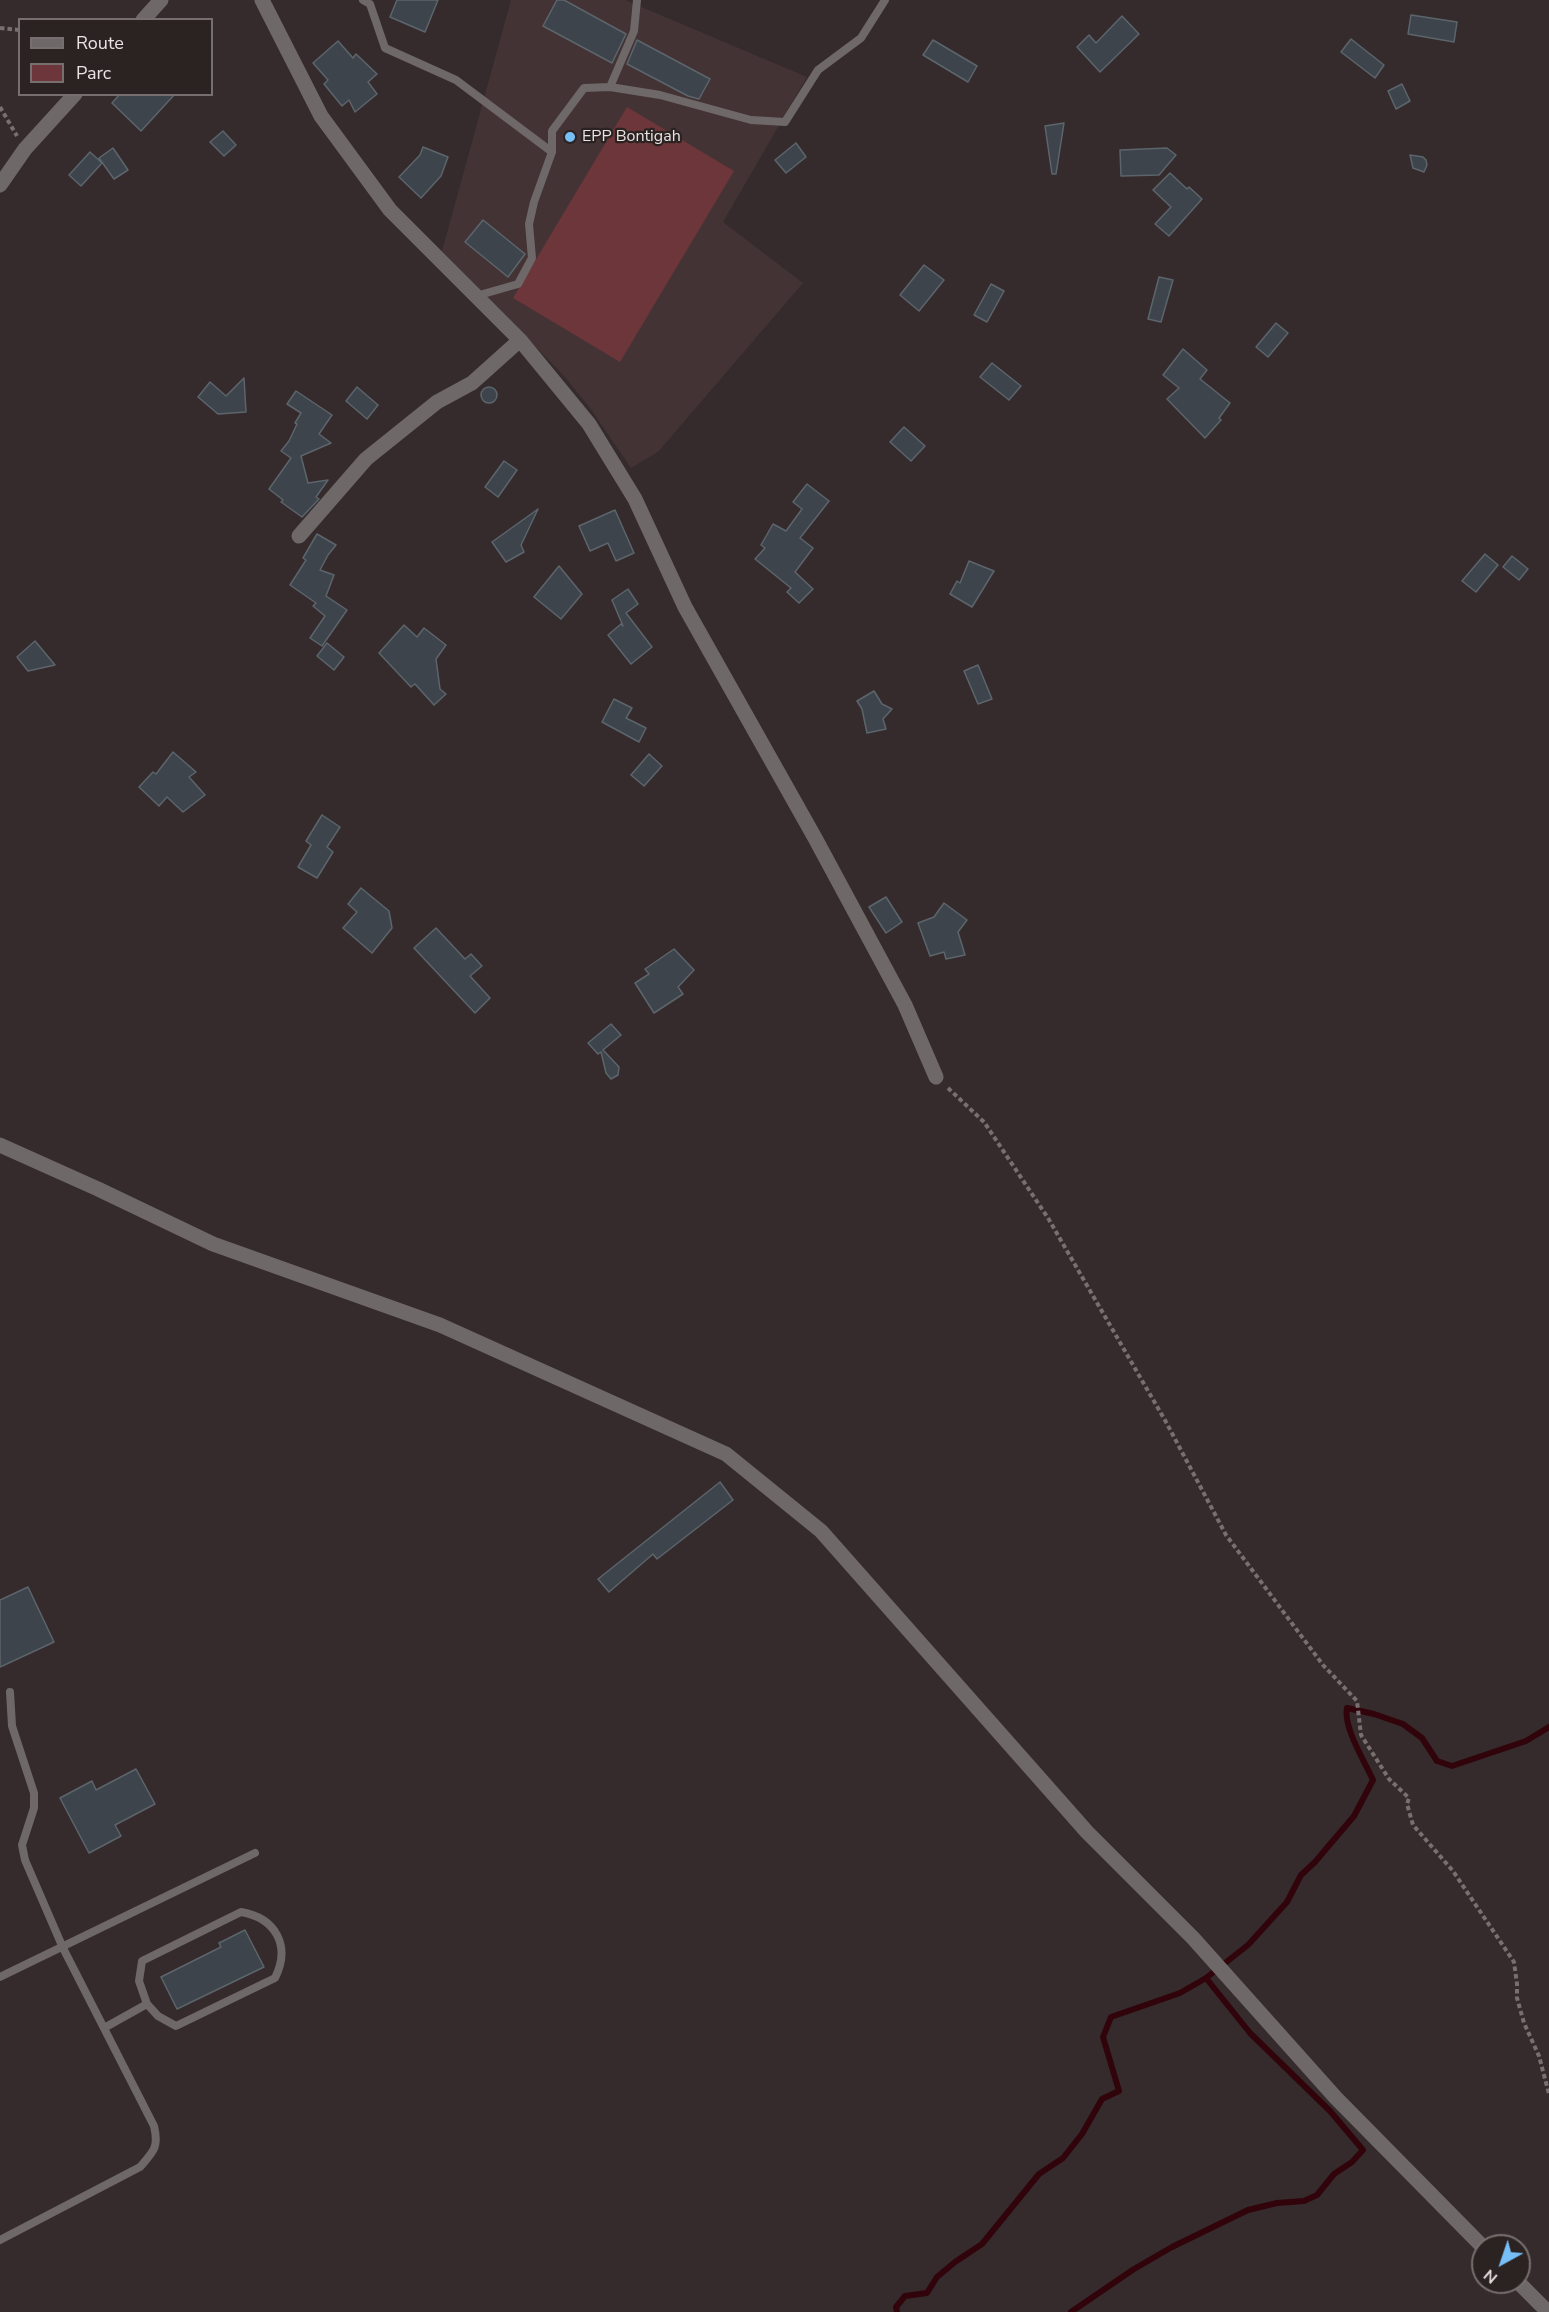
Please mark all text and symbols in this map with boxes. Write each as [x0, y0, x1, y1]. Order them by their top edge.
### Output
legend [18, 18, 213, 96]
text: Route [76, 31, 124, 55]
text: Parc [76, 61, 111, 85]
place label: EPP Bontigah [582, 127, 681, 147]
marker: EPP Bontigah [563, 130, 577, 144]
north arrow [1471, 2234, 1531, 2294]
text: N [1479, 2264, 1502, 2289]

